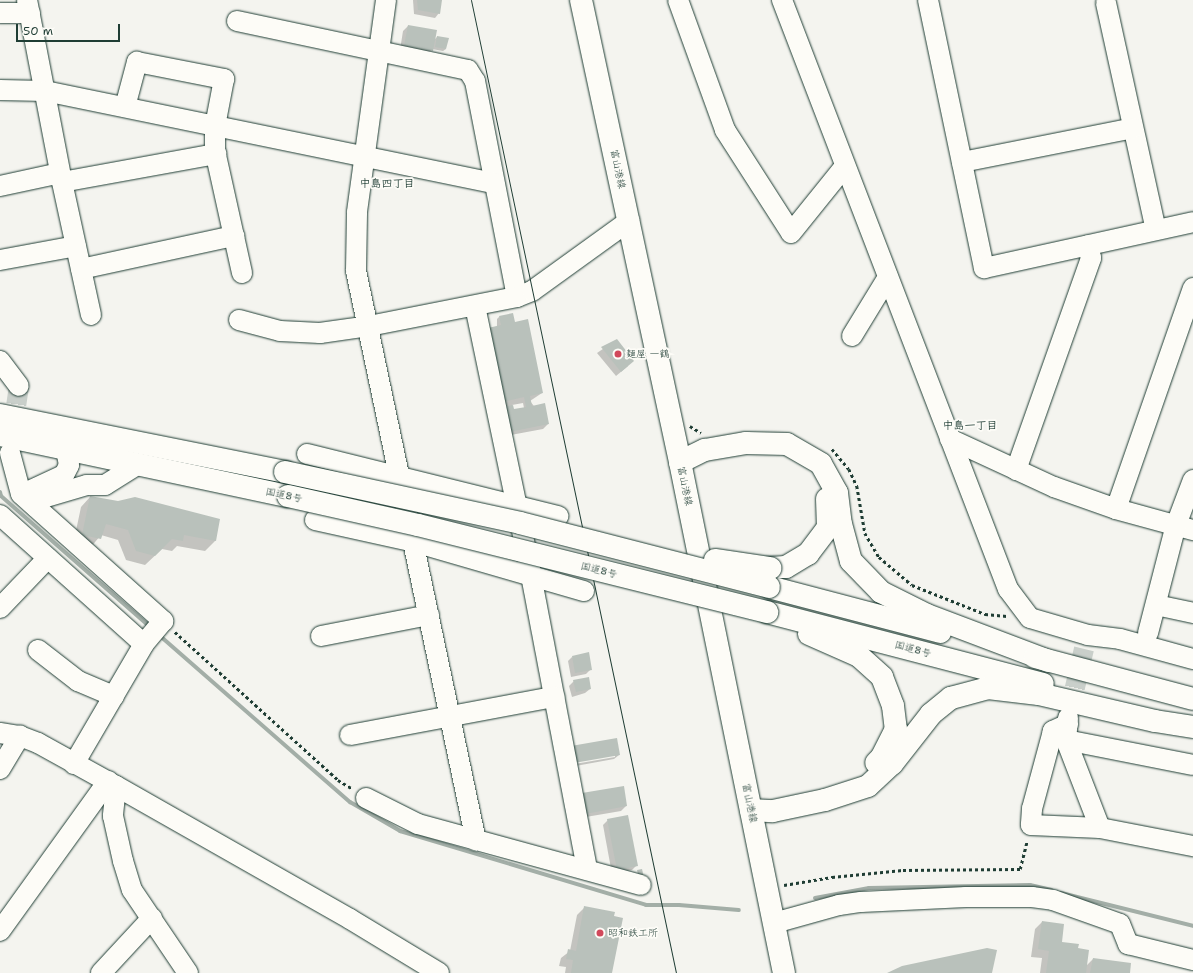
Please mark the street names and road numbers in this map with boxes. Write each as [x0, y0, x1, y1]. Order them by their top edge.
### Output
street label: 富山港線 [608, 148, 628, 190]
street label: 富山港線 [675, 465, 695, 507]
street label: 国道8号 [265, 485, 303, 505]
street label: 国道8号 [580, 560, 618, 580]
street label: 国道8号 [894, 638, 932, 660]
street label: 富山港線 [740, 782, 760, 824]

